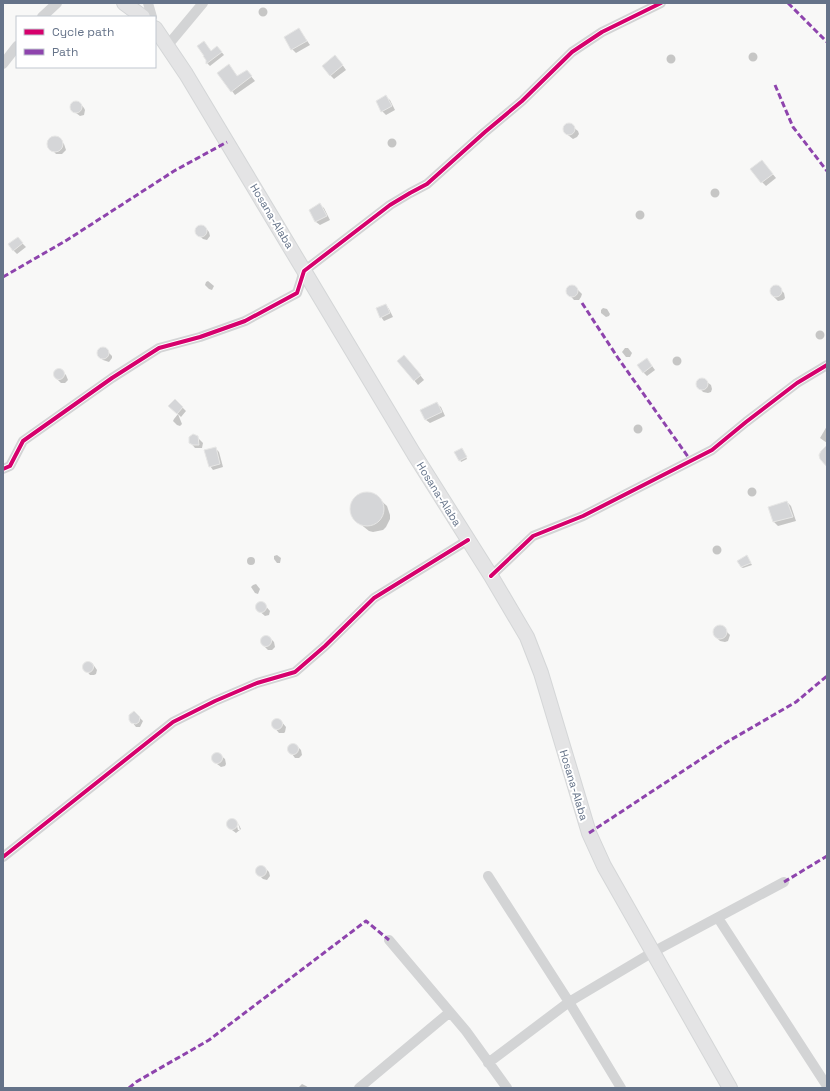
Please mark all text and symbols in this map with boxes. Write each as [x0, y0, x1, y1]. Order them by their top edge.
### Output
legend [16, 16, 156, 68]
text: Cycle path [52, 24, 114, 40]
text: Path [52, 44, 78, 60]
street label: Hosana-Alaba [247, 181, 297, 252]
street label: Hosana-Alaba [414, 459, 465, 529]
street label: Hosana-Alaba [557, 748, 592, 823]

